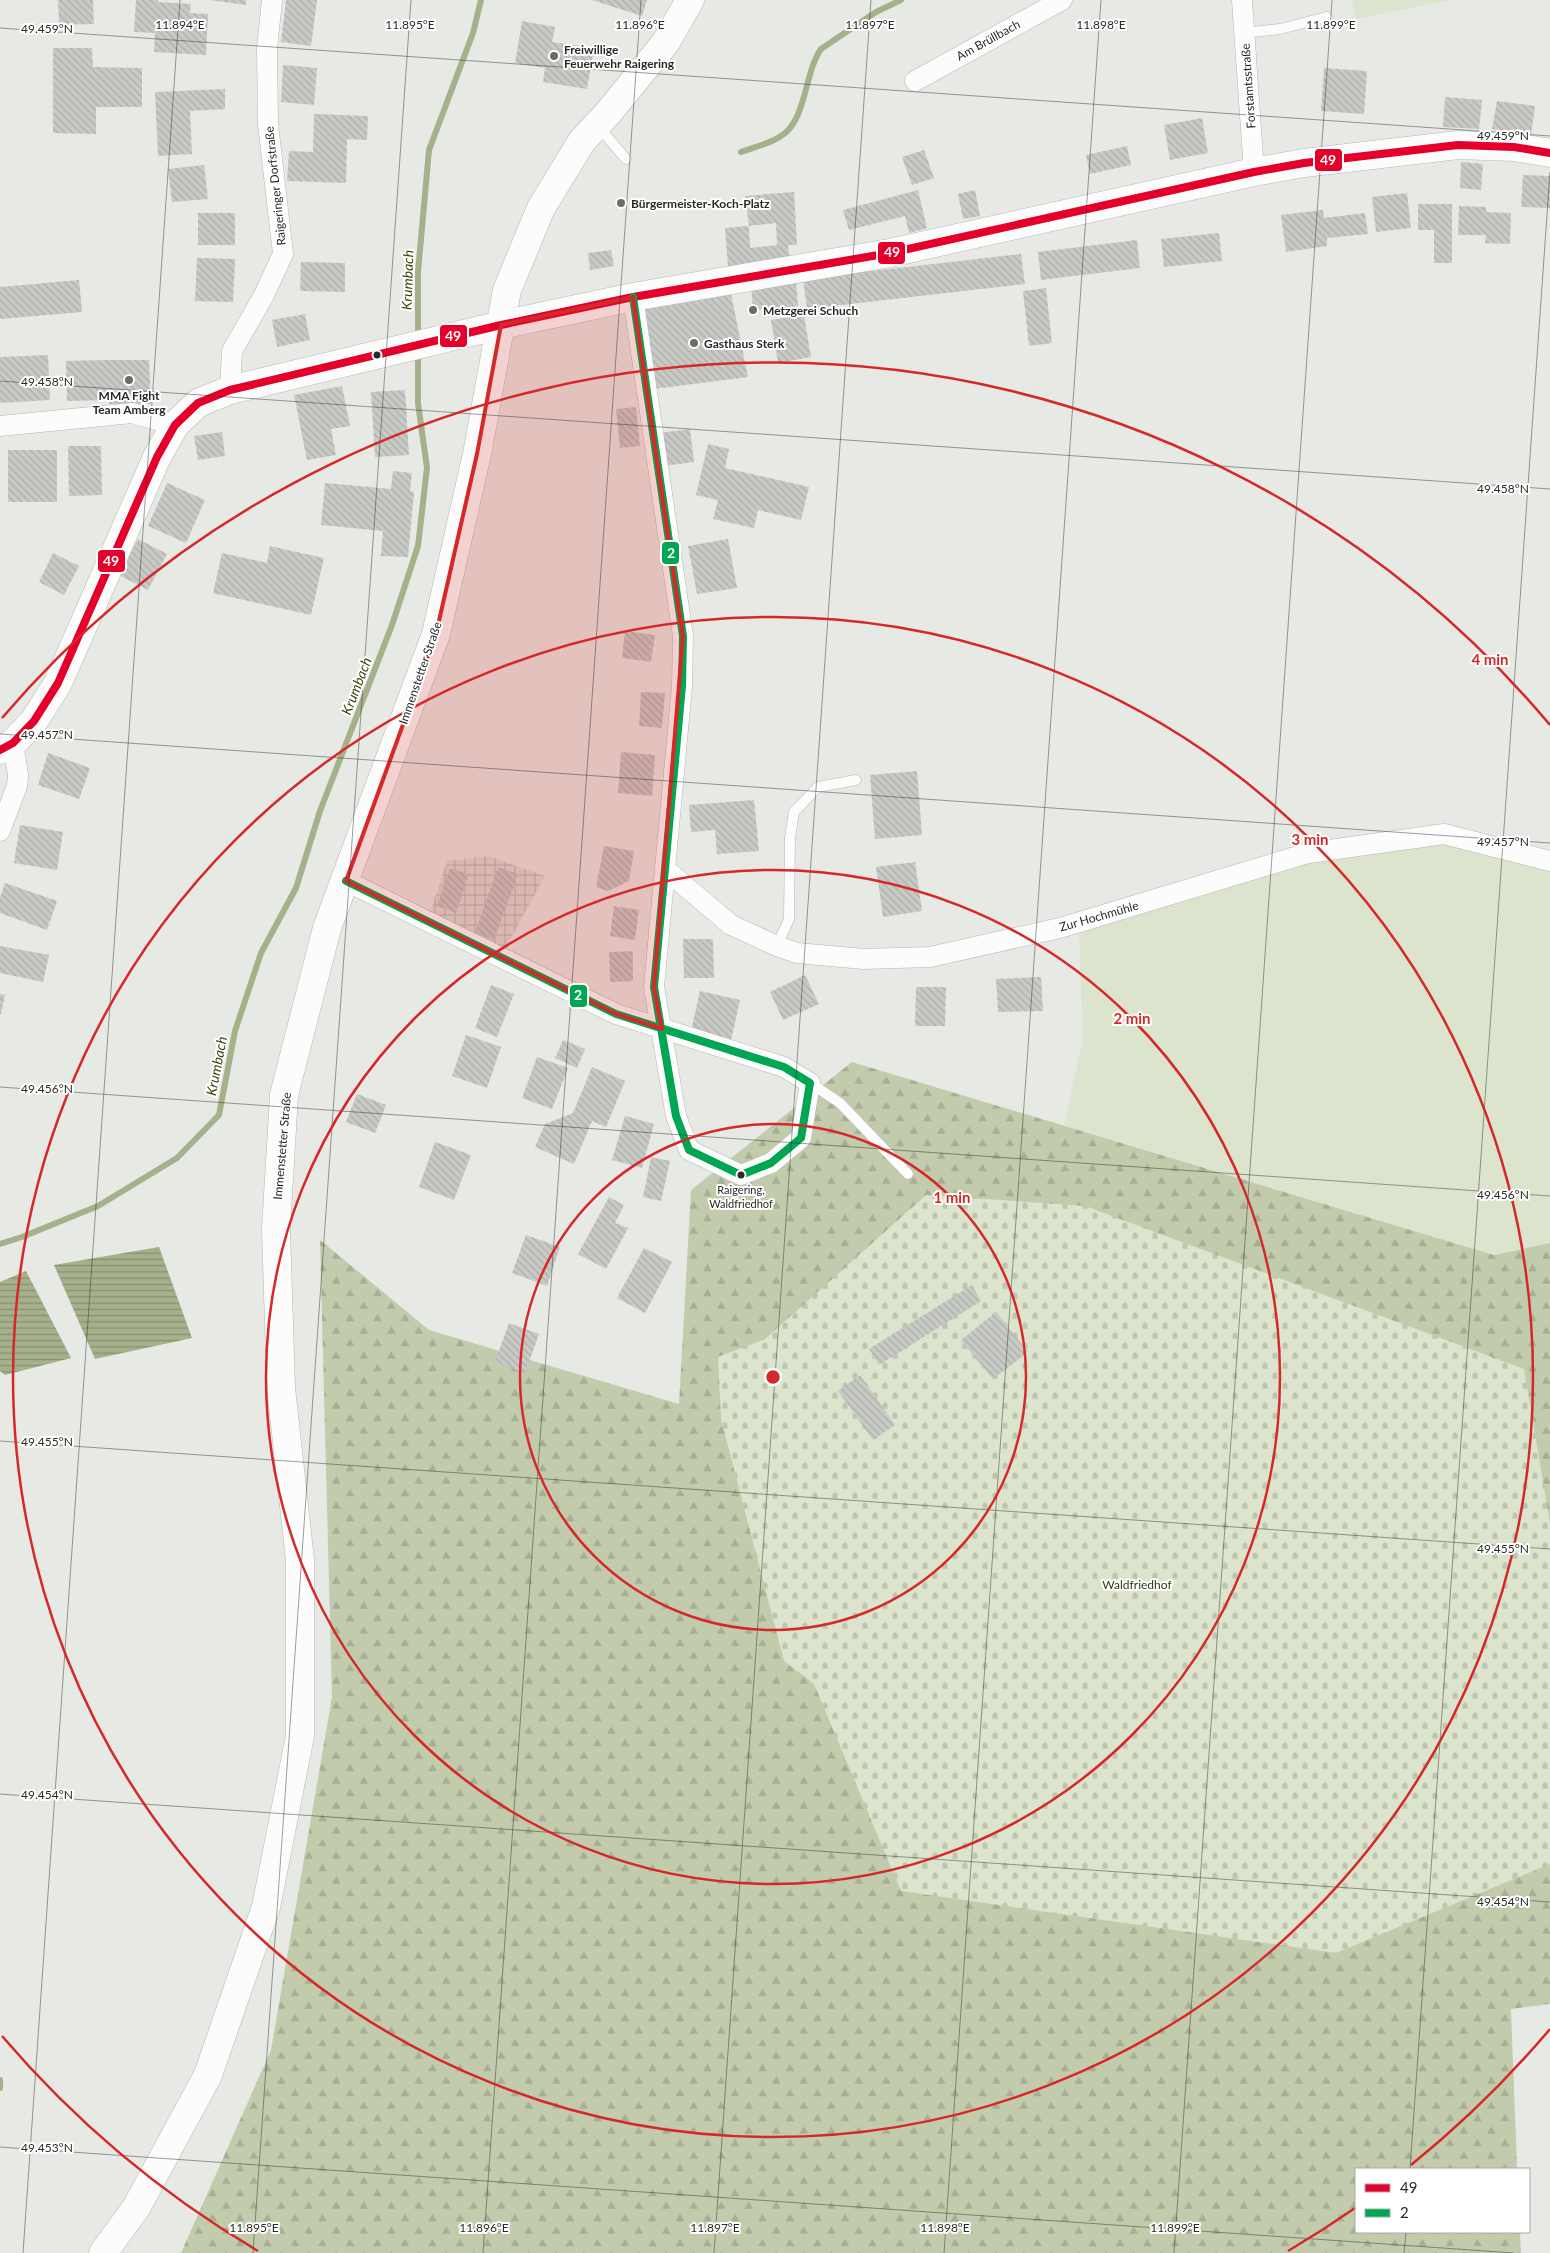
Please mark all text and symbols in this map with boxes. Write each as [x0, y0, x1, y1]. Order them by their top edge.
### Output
street label: Am Brüllbach [954, 16, 1022, 64]
text: 11.894°E [155, 17, 205, 32]
text: 11.895°E [385, 17, 435, 32]
text: 11.896°E [615, 17, 665, 32]
text: 11.897°E [845, 17, 895, 32]
text: 11.898°E [1076, 17, 1126, 32]
text: 11.899°E [1306, 17, 1356, 32]
text: 49.459°N [21, 21, 73, 36]
place label: Freiwillige Feuerwehr Raigering [564, 42, 675, 71]
street label: Forstamtsstraße [1238, 43, 1258, 129]
marker: Freiwillige Feuerwehr Raigering [548, 50, 560, 62]
street label: Raigeringer Dorfstraße [261, 126, 289, 246]
text: 49.459°N [1477, 128, 1529, 143]
line badge: 49 [1314, 148, 1343, 172]
text: 49 [1320, 151, 1336, 168]
place label: Bürgermeister-Koch-Platz [631, 196, 770, 211]
marker: Bürgermeister-Koch-Platz [615, 197, 627, 209]
line badge: 49 [877, 241, 906, 265]
text: 49 [884, 243, 900, 260]
water label: Krumbach [397, 250, 417, 310]
place label: Metzgerei Schuch [763, 303, 858, 318]
marker: Metzgerei Schuch [747, 304, 759, 316]
line badge: 49 [439, 324, 468, 348]
text: 49 [445, 327, 461, 344]
place label: Gasthaus Sterk [704, 336, 785, 351]
marker: Gasthaus Sterk [688, 337, 700, 349]
unlabelled marker [372, 350, 382, 360]
text: 49.458°N [21, 374, 73, 389]
marker: MMA Fight Team Amberg [123, 374, 135, 386]
place label: MMA Fight Team Amberg [92, 388, 166, 417]
text: 49.458°N [1477, 481, 1529, 496]
line badge: 2 [661, 541, 680, 565]
text: 2 [667, 544, 675, 561]
line badge: 49 [97, 549, 126, 573]
text: 49 [103, 552, 119, 569]
street label: Immenstetter Straße [395, 620, 445, 726]
text: 4 min [1471, 650, 1509, 668]
water label: Krumbach [337, 655, 375, 717]
text: 49.457°N [21, 727, 73, 742]
text: 3 min [1291, 830, 1329, 848]
text: 49.457°N [1477, 834, 1529, 849]
street label: Zur Hochmühle [1058, 898, 1140, 934]
line badge: 2 [569, 984, 588, 1008]
text: 2 [574, 986, 582, 1003]
text: 2 min [1113, 1009, 1151, 1027]
water label: Krumbach [202, 1035, 230, 1097]
text: 49.456°N [21, 1081, 73, 1096]
street label: Immenstetter Straße [270, 1092, 294, 1200]
marker: Raigering, Waldfriedhof [736, 1170, 746, 1180]
place label: Raigering, Waldfriedhof [709, 1183, 773, 1210]
text: 49.456°N [1477, 1187, 1529, 1202]
text: 1 min [933, 1188, 971, 1206]
centre of rings [764, 1368, 782, 1386]
text: 49.455°N [21, 1434, 73, 1449]
text: 49.455°N [1477, 1541, 1529, 1556]
park label: Waldfriedhof [1102, 1577, 1172, 1592]
text: 49.454°N [21, 1787, 73, 1802]
text: 49.454°N [1477, 1894, 1529, 1909]
text: 49.453°N [21, 2140, 73, 2155]
legend [1355, 2168, 1530, 2233]
text: 49 [1400, 2178, 1417, 2196]
text: 2 [1400, 2203, 1409, 2221]
text: 11.895°E [229, 2220, 279, 2235]
text: 11.896°E [459, 2220, 509, 2235]
text: 11.897°E [690, 2220, 740, 2235]
text: 11.898°E [920, 2220, 970, 2235]
text: 11.899°E [1150, 2220, 1200, 2235]

